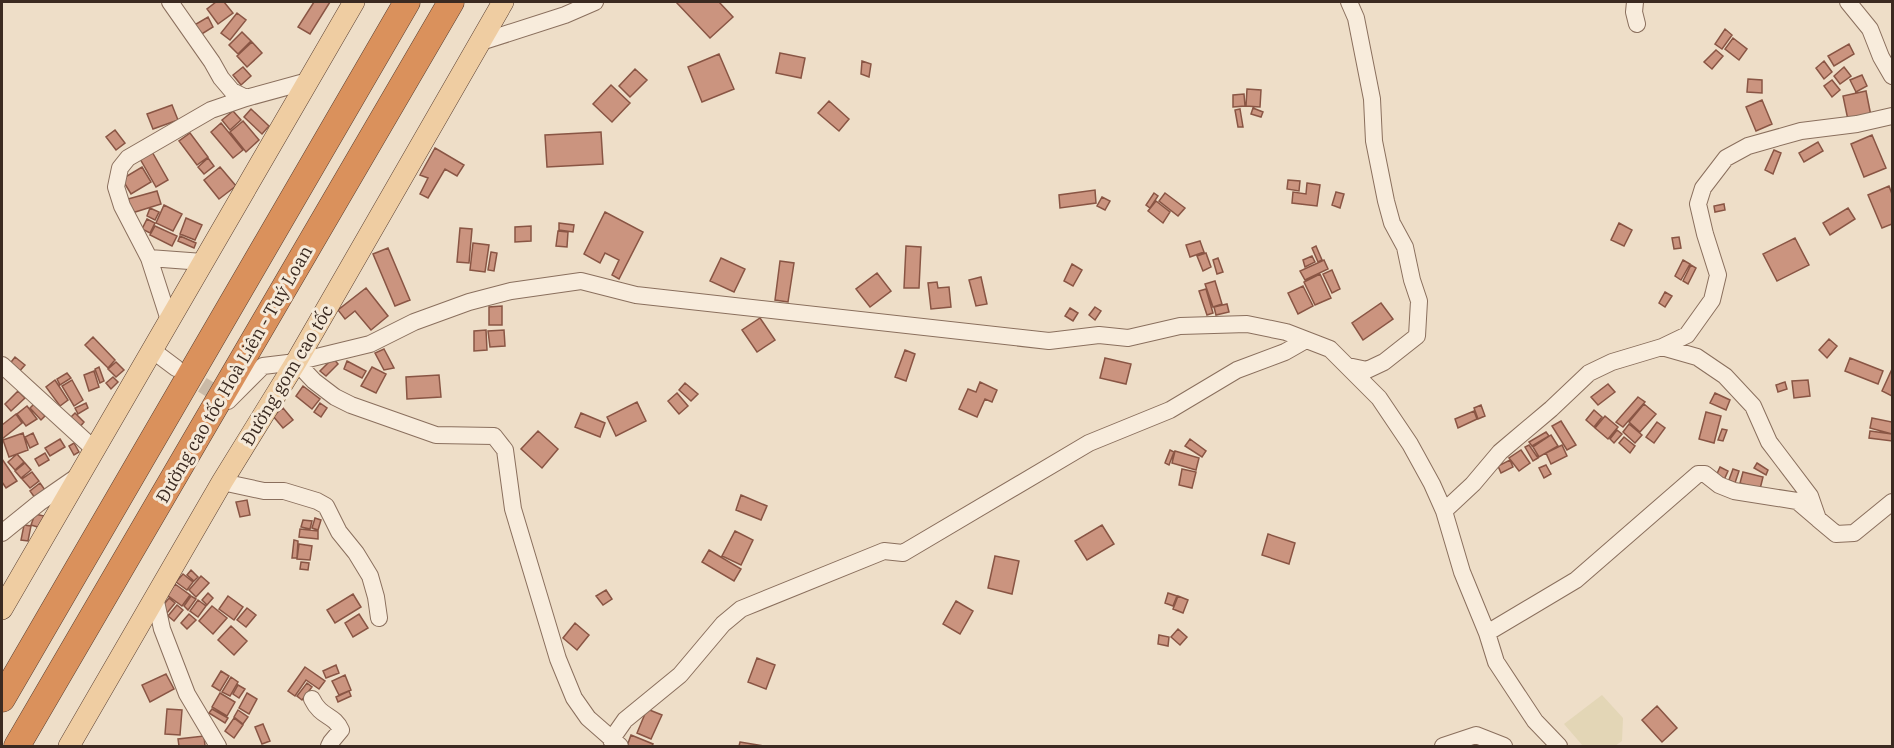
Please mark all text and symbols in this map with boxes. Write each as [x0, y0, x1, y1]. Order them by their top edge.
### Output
street label: Đường cao tốc Hoà Liên - Tuý Loan [151, 241, 317, 507]
street label: Đường gom cao tốc [236, 300, 338, 450]

